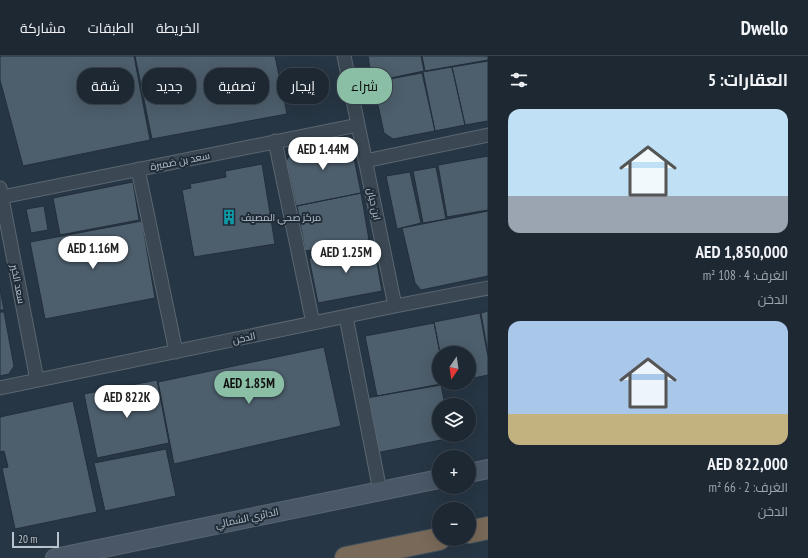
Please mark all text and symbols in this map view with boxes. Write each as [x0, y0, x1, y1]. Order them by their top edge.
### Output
text: Dwello [741, 16, 788, 40]
text: مشاركة [20, 19, 66, 37]
text: الطبقات [88, 19, 134, 37]
text: الخريطة [156, 19, 200, 37]
chip: شقة [77, 68, 134, 104]
chip: جديد [142, 68, 196, 104]
chip: تصفية [204, 68, 269, 104]
chip: إيجار [277, 68, 329, 104]
chip: شراء [337, 68, 392, 104]
icon: filters [508, 69, 530, 91]
text: العقارات: 5 [708, 69, 788, 91]
icon: home [612, 135, 684, 207]
pin: AED 1.44M [277, 137, 369, 171]
text: AED 1.44M [297, 141, 349, 158]
street label: سعد بن ضميرة [149, 149, 211, 173]
street label: ابن حيان [364, 187, 384, 221]
building icon: مركز صحي المصيف [220, 208, 238, 226]
place label: مركز صحي المصيف [241, 211, 321, 225]
pin: AED 1.16M [47, 236, 139, 270]
text: AED 1.16M [67, 240, 119, 257]
pin: AED 1.25M [300, 240, 392, 274]
text: AED 1,850,000 [696, 241, 788, 263]
text: AED 1.25M [320, 244, 372, 261]
street label: سعد الخير [8, 262, 28, 305]
text: الغرف: 4 · 108 m² [703, 267, 788, 284]
text: الدخن [758, 291, 788, 308]
street label: الدخن [231, 329, 257, 347]
north arrow [432, 346, 476, 390]
map controls [432, 346, 476, 546]
icon: home [612, 347, 684, 419]
pin: AED 1.85M [203, 371, 295, 405]
text: AED 1.85M [223, 375, 275, 392]
pin: AED 822K [86, 385, 168, 419]
text: AED 822K [104, 389, 150, 406]
button: layers [432, 398, 476, 442]
button: + [432, 450, 476, 494]
text: AED 822,000 [707, 453, 788, 475]
text: الغرف: 2 · 66 m² [709, 479, 788, 496]
button: − [432, 502, 476, 546]
text: الدخن [758, 503, 788, 520]
street label: الدائري الشمالي [214, 505, 280, 532]
scale bar [12, 530, 59, 549]
text: 20 m [18, 532, 37, 546]

